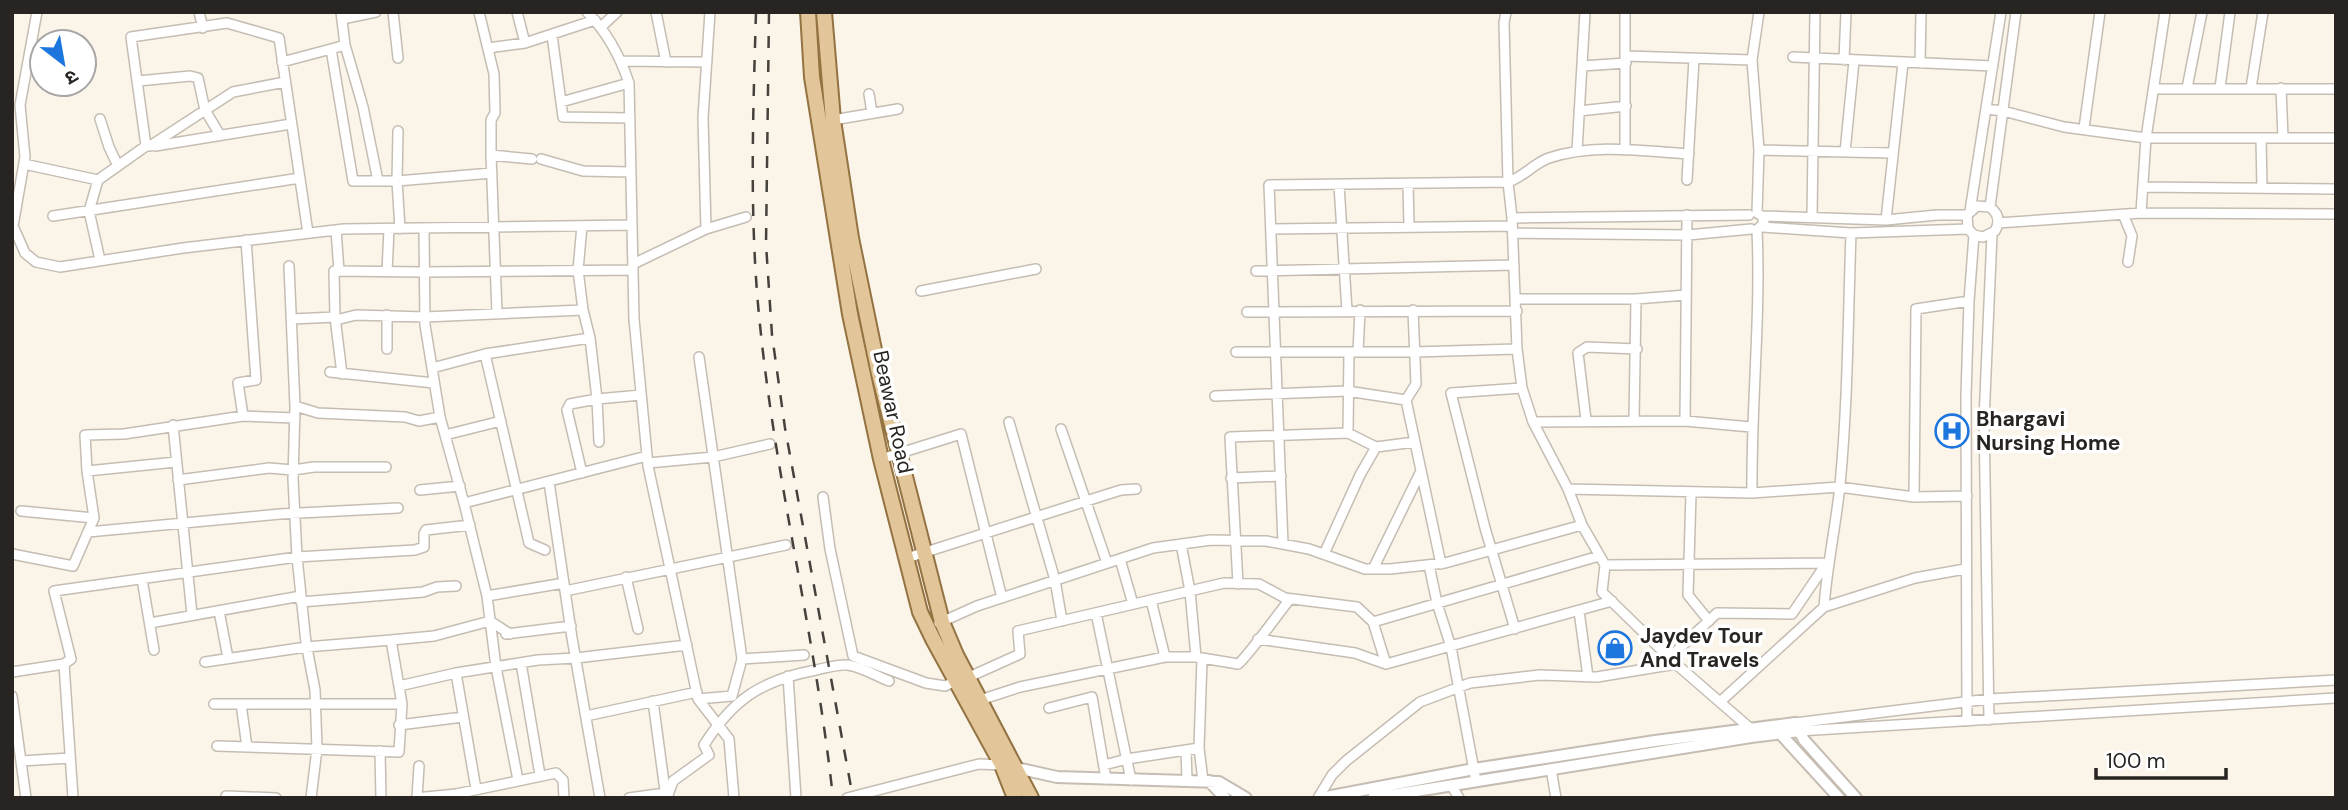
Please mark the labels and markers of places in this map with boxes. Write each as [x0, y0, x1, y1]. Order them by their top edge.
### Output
place label: Bhargavi Nursing Home [1976, 405, 2120, 457]
hospital icon: Bhargavi Nursing Home [1933, 412, 1971, 450]
place label: Jaydev Tour And Travels [1640, 622, 1763, 674]
shop icon: Jaydev Tour And Travels [1596, 629, 1634, 667]

